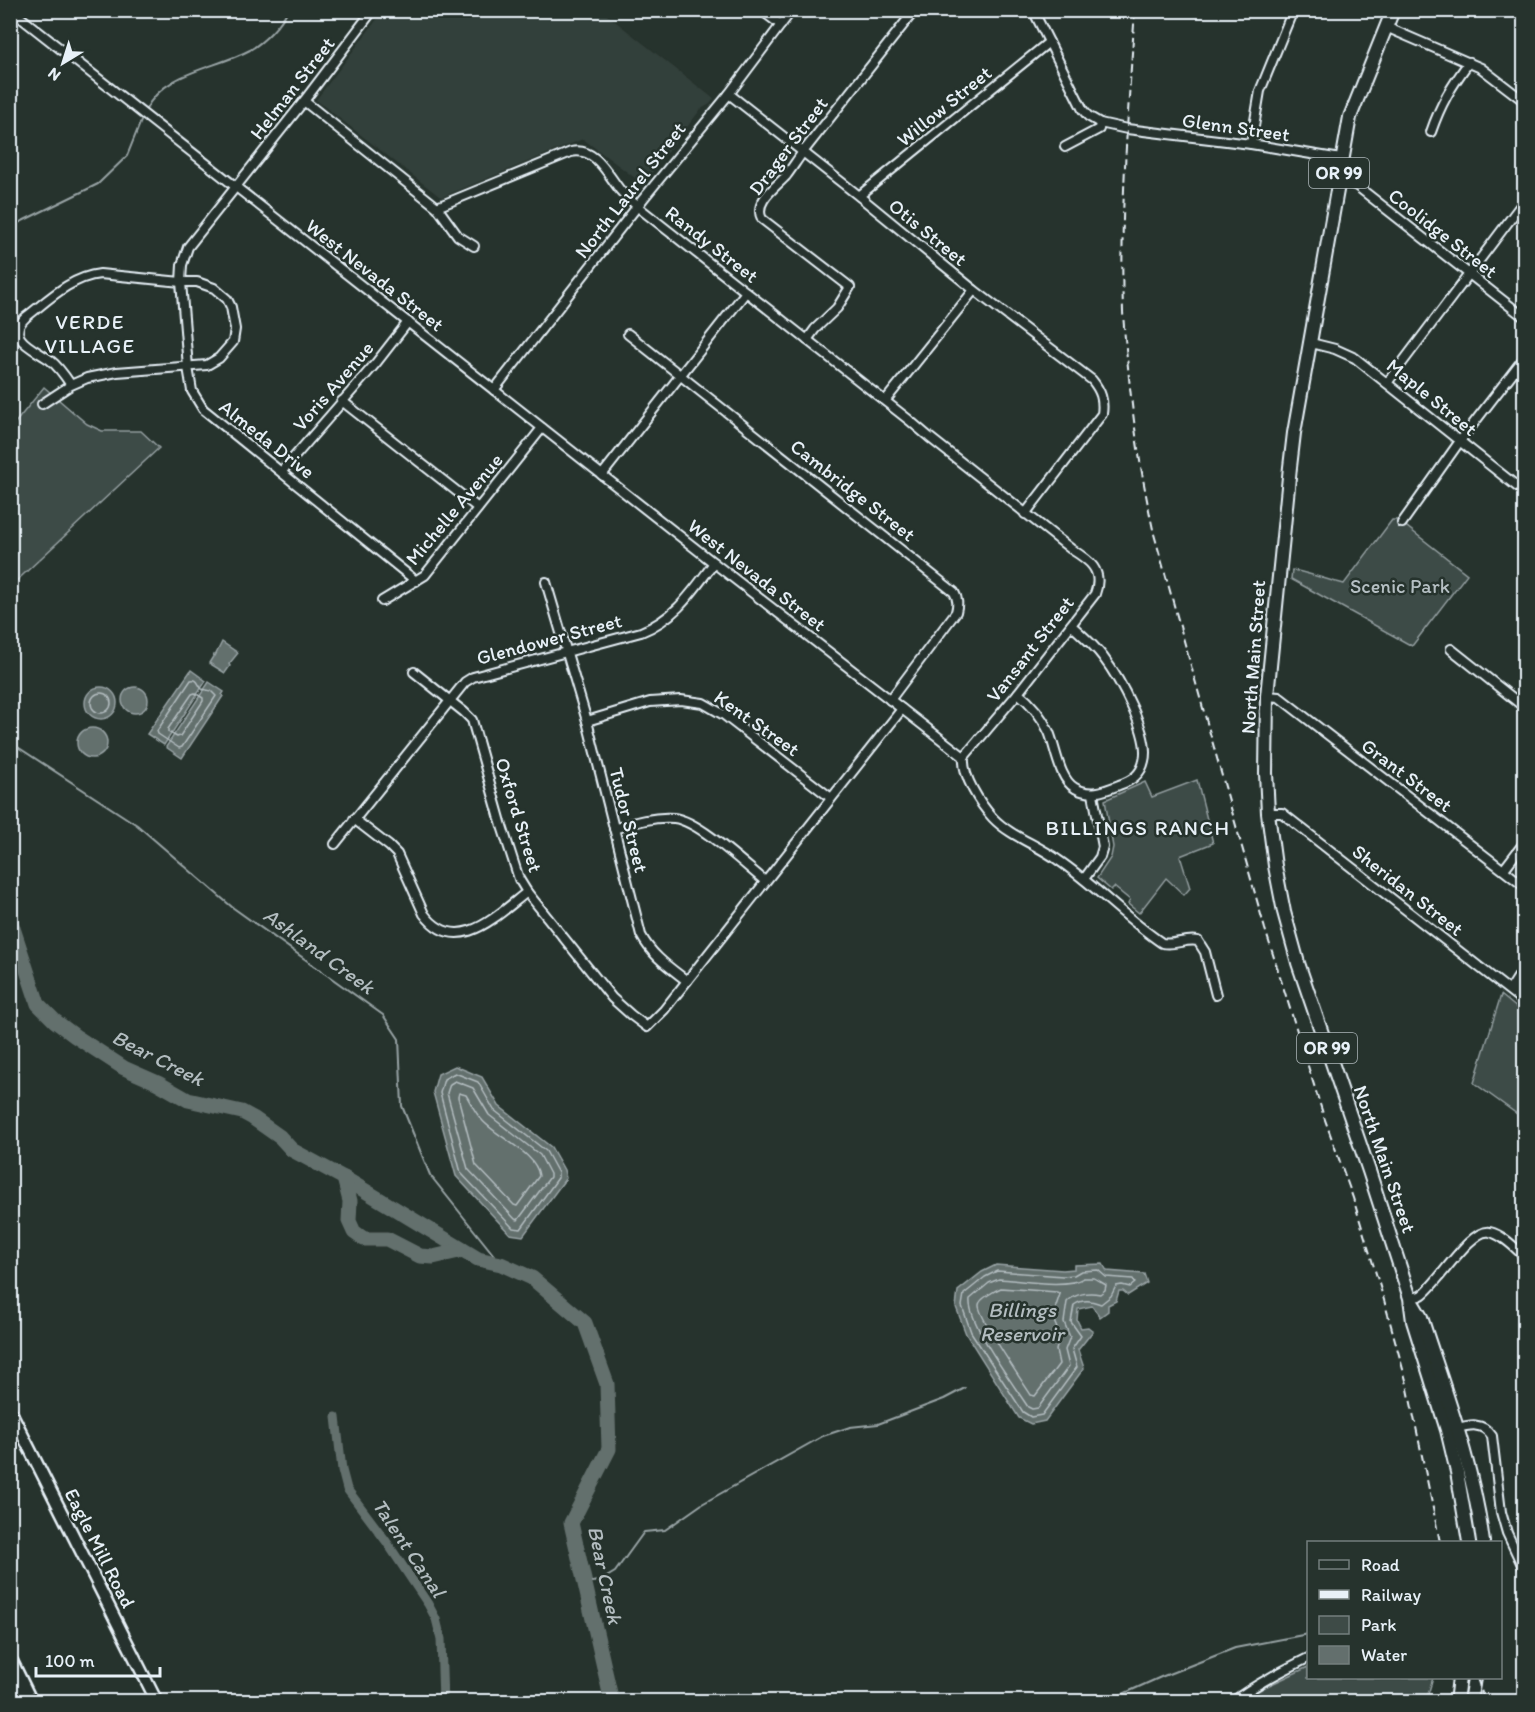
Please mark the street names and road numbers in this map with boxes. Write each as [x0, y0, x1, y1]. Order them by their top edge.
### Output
street label: Helman Street [244, 32, 340, 144]
street label: Willow Street [892, 61, 996, 151]
street label: Drager Street [743, 92, 833, 200]
street label: Glenn Street [1181, 108, 1291, 146]
street label: North Laurel Street [569, 117, 691, 263]
road number: OR 99 [1309, 158, 1369, 188]
street label: Coolidge Street [1384, 183, 1502, 283]
street label: Otis Street [884, 193, 972, 271]
street label: Randy Street [661, 200, 763, 288]
street label: West Nevada Street [301, 214, 449, 336]
street label: Voris Avenue [287, 336, 379, 436]
street label: Maple Street [1382, 353, 1483, 441]
street label: Almeda Drive [215, 394, 319, 484]
street label: Cambridge Street [786, 434, 921, 547]
street label: Michelle Avenue [400, 448, 508, 570]
street label: West Nevada Street [683, 514, 831, 636]
street label: North Main Street [1236, 579, 1270, 735]
street label: Vansant Street [981, 591, 1079, 707]
street label: Glendower Street [474, 608, 625, 670]
street label: Kent Street [710, 685, 805, 761]
street label: Grant Street [1357, 733, 1457, 817]
street label: Oxford Street [490, 755, 548, 875]
street label: Tudor Street [604, 765, 654, 876]
street label: Sheridan Street [1348, 839, 1468, 941]
road number: OR 99 [1297, 1033, 1357, 1063]
street label: North Main Street [1349, 1082, 1421, 1236]
street label: Eagle Mill Road [60, 1484, 141, 1612]

